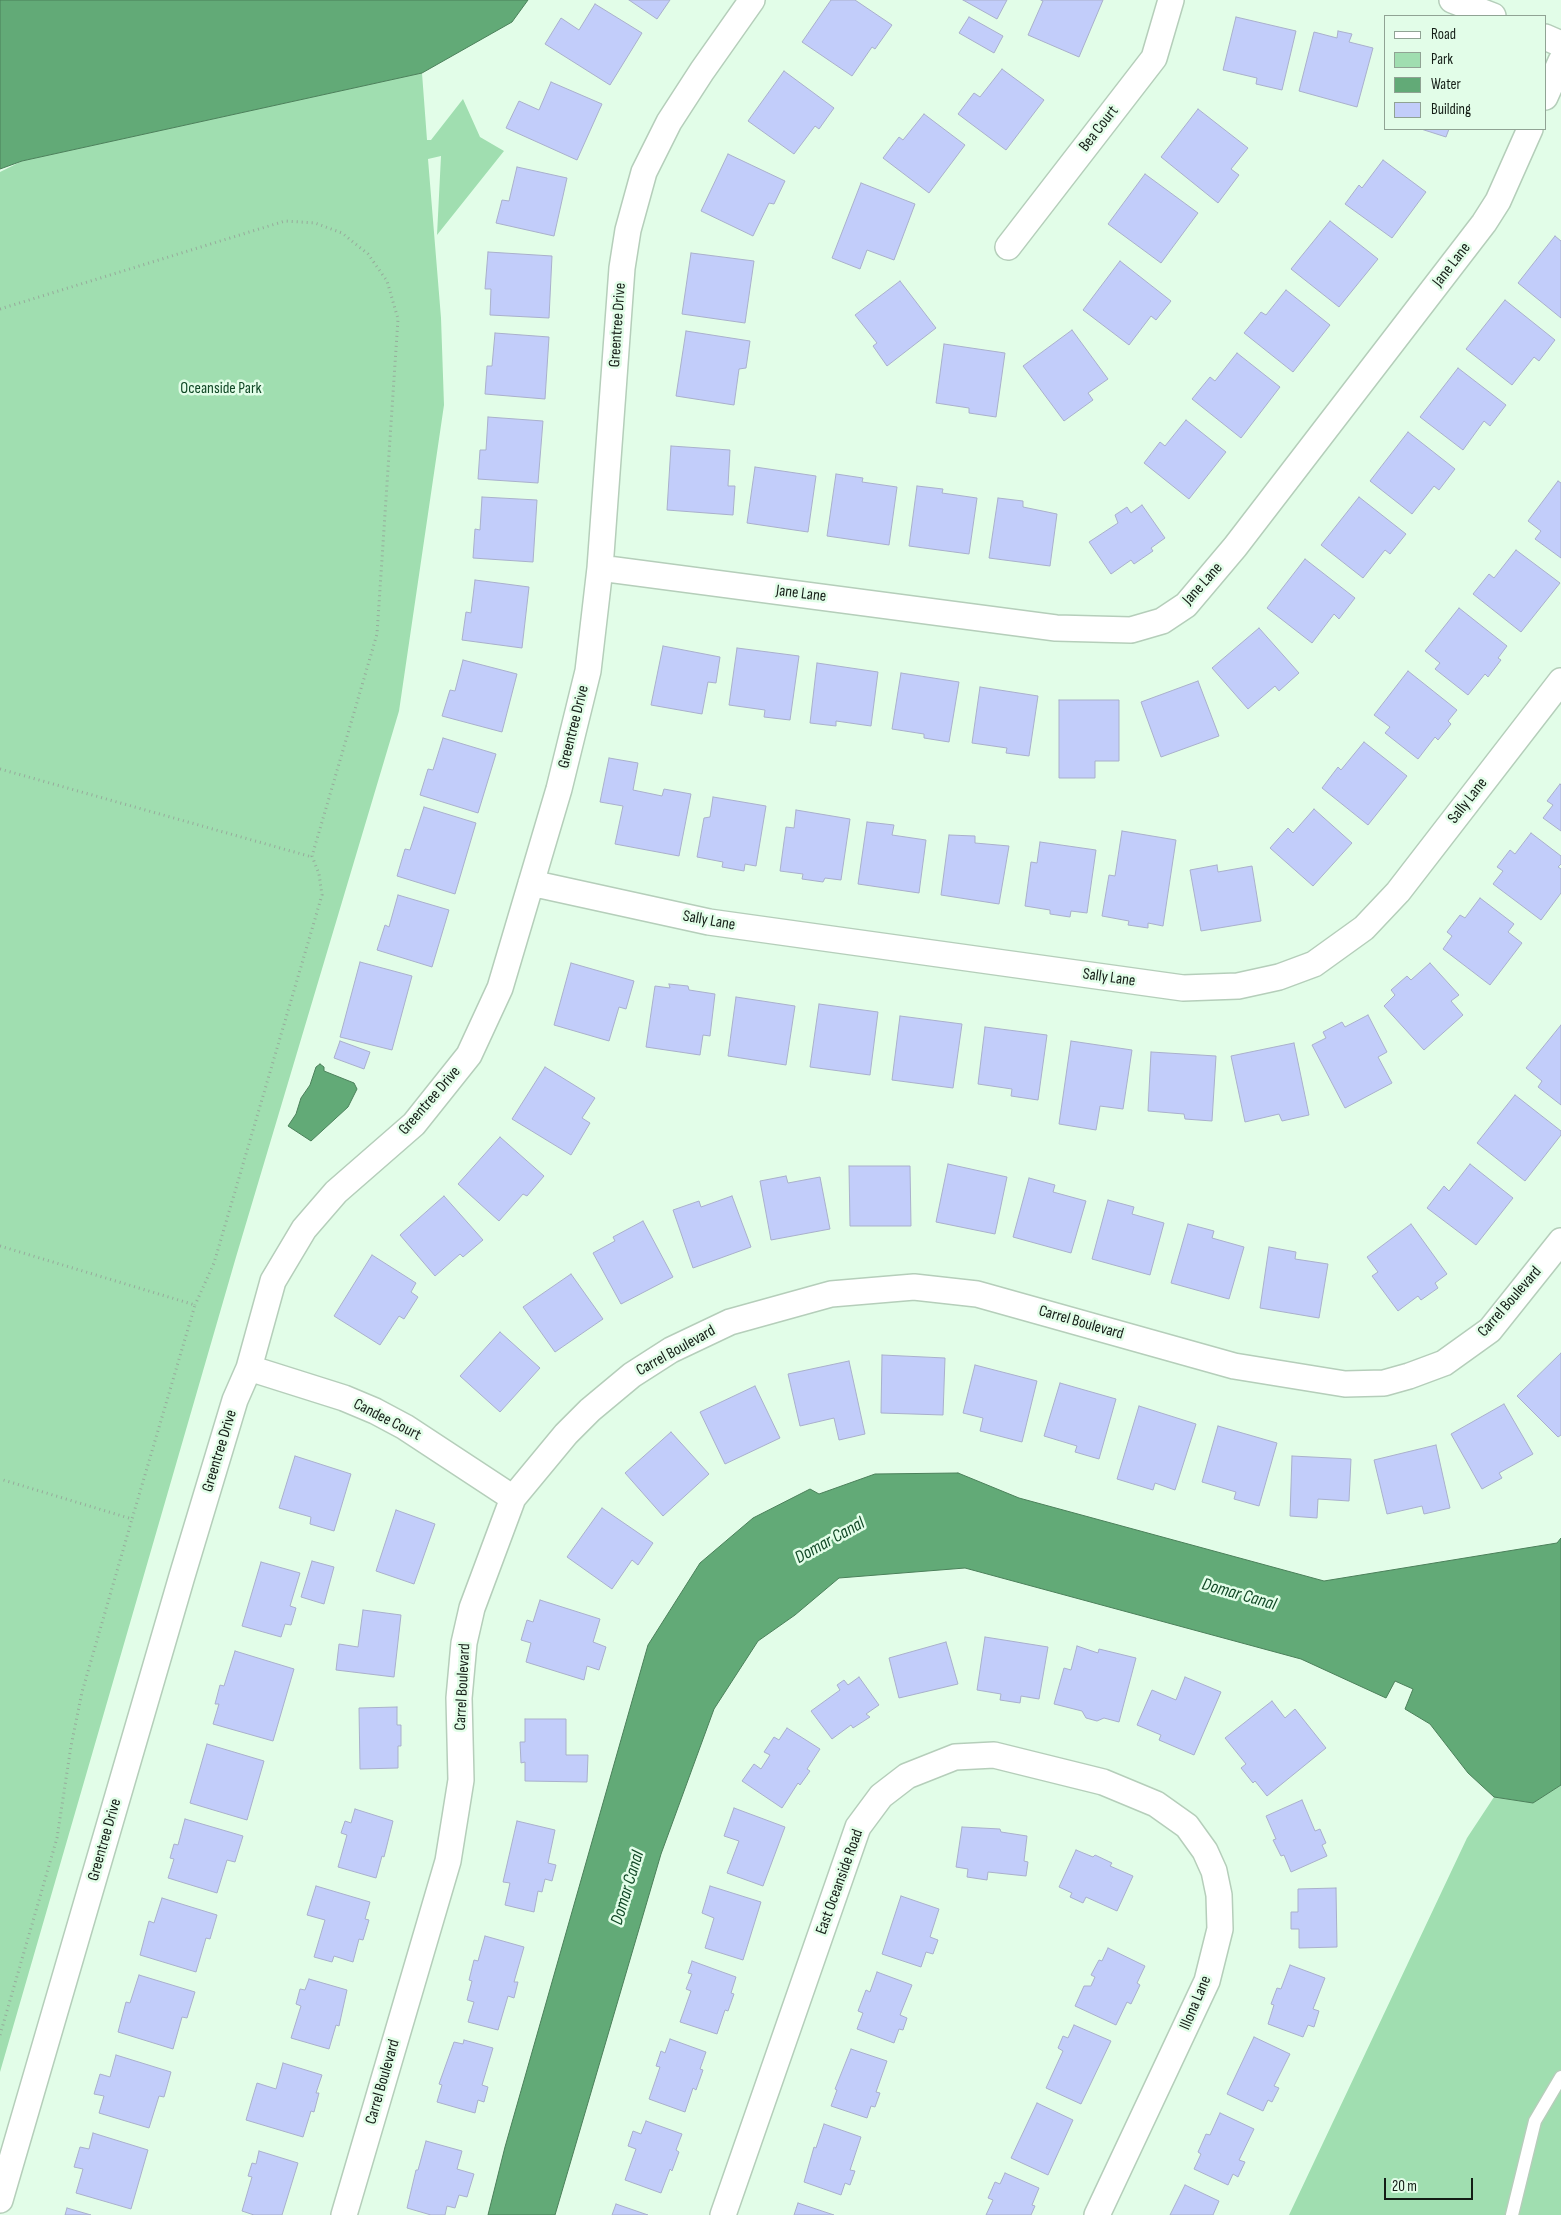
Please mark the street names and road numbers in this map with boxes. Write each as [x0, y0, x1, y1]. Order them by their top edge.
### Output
street label: Bea Court [1075, 102, 1123, 156]
street label: Jane Lane [1429, 239, 1475, 291]
street label: Greentree Drive [605, 282, 631, 368]
street label: Jane Lane [1179, 559, 1227, 609]
street label: Jane Lane [775, 581, 827, 607]
street label: Greentree Drive [554, 684, 594, 770]
street label: Sally Lane [1444, 774, 1492, 828]
street label: Sally Lane [681, 907, 737, 935]
street label: Sally Lane [1081, 965, 1137, 991]
street label: Greentree Drive [395, 1063, 465, 1139]
street label: Carrel Boulevard [1474, 1263, 1546, 1341]
street label: Carrel Boulevard [1036, 1302, 1126, 1344]
street label: Carrel Boulevard [633, 1321, 719, 1381]
street label: Candee Court [350, 1395, 424, 1445]
street label: Greentree Drive [198, 1408, 242, 1494]
street label: Carrel Boulevard [451, 1643, 475, 1731]
street label: Greentree Drive [84, 1797, 126, 1883]
street label: East Oceanside Road [812, 1827, 868, 1937]
street label: Illona Lane [1176, 1973, 1216, 2033]
street label: Carrel Boulevard [362, 2037, 404, 2127]

